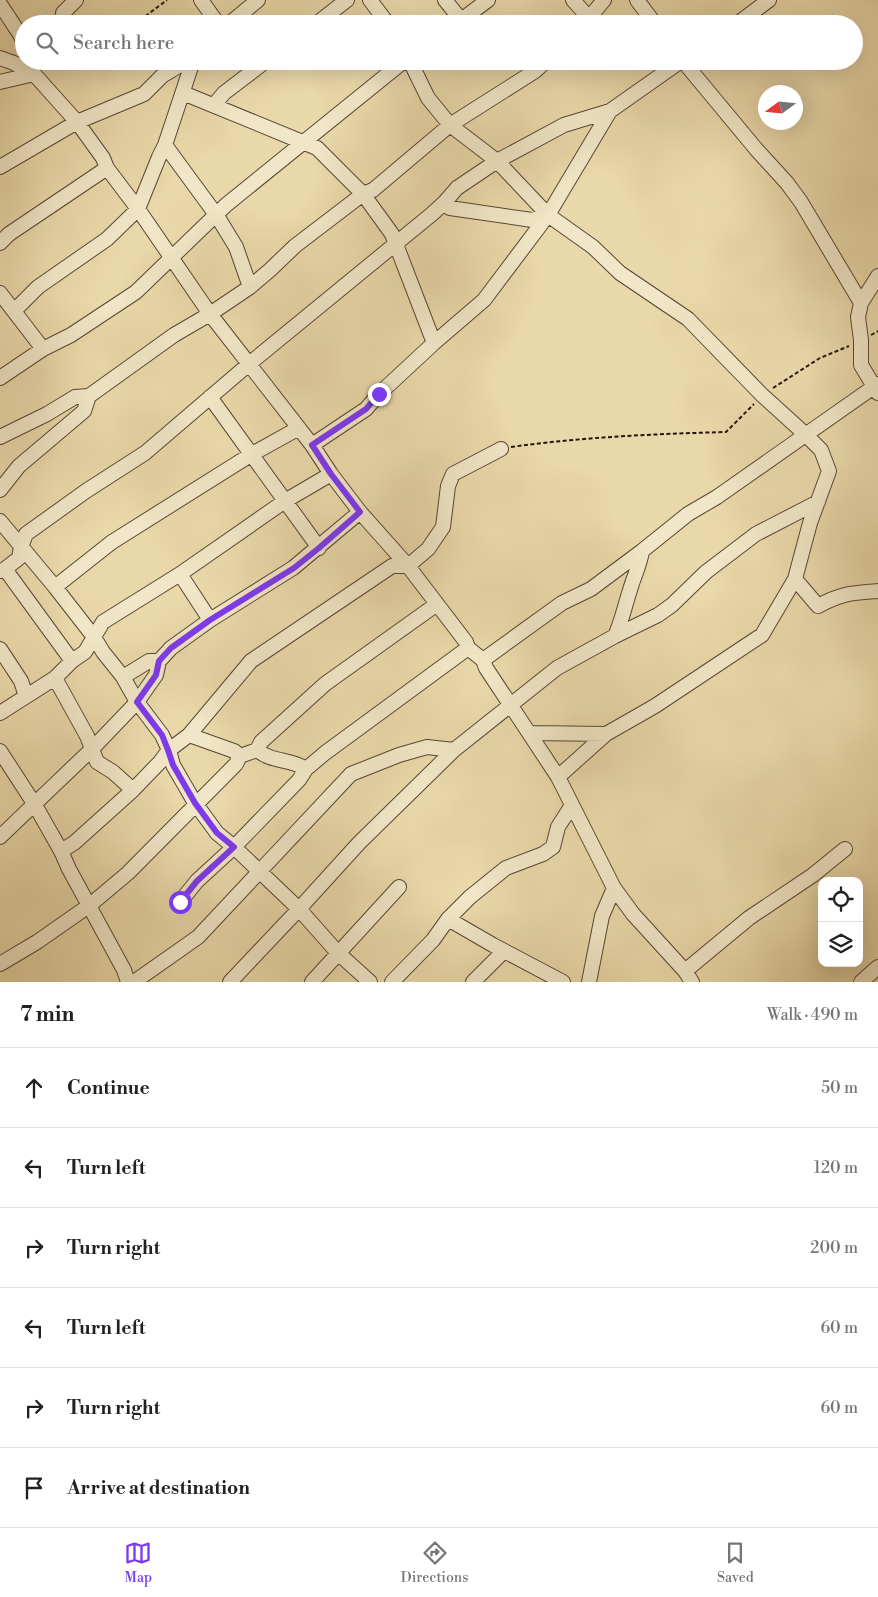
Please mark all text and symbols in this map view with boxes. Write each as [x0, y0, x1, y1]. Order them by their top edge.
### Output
search box [15, 15, 863, 70]
icon: search [33, 29, 61, 57]
text: Search here [73, 31, 174, 55]
north arrow [758, 85, 803, 130]
route end [368, 383, 391, 406]
map controls [818, 877, 863, 967]
button: locate [818, 877, 863, 922]
route start [169, 891, 192, 914]
button: layers [818, 922, 863, 967]
text: 7 min [20, 1002, 74, 1028]
text: Walk · 490 m [767, 1005, 858, 1025]
icon: ahead [20, 1074, 48, 1102]
text: Continue [67, 1076, 150, 1100]
text: 50 m [821, 1078, 858, 1098]
icon: left [20, 1154, 48, 1182]
text: Turn left [67, 1156, 146, 1180]
text: 120 m [814, 1158, 858, 1178]
icon: right [20, 1234, 48, 1262]
text: Turn right [67, 1236, 160, 1260]
text: 200 m [810, 1238, 858, 1258]
icon: left [20, 1314, 48, 1342]
text: Turn left [67, 1316, 146, 1340]
text: 60 m [820, 1318, 858, 1338]
icon: right [20, 1394, 48, 1422]
text: Turn right [67, 1396, 160, 1420]
text: 60 m [820, 1398, 858, 1418]
icon: arrive [20, 1474, 48, 1502]
text: Arrive at destination [67, 1476, 250, 1500]
tab: Map [124, 1539, 152, 1587]
tab: Directions [401, 1539, 468, 1587]
tab: Saved [717, 1539, 754, 1587]

